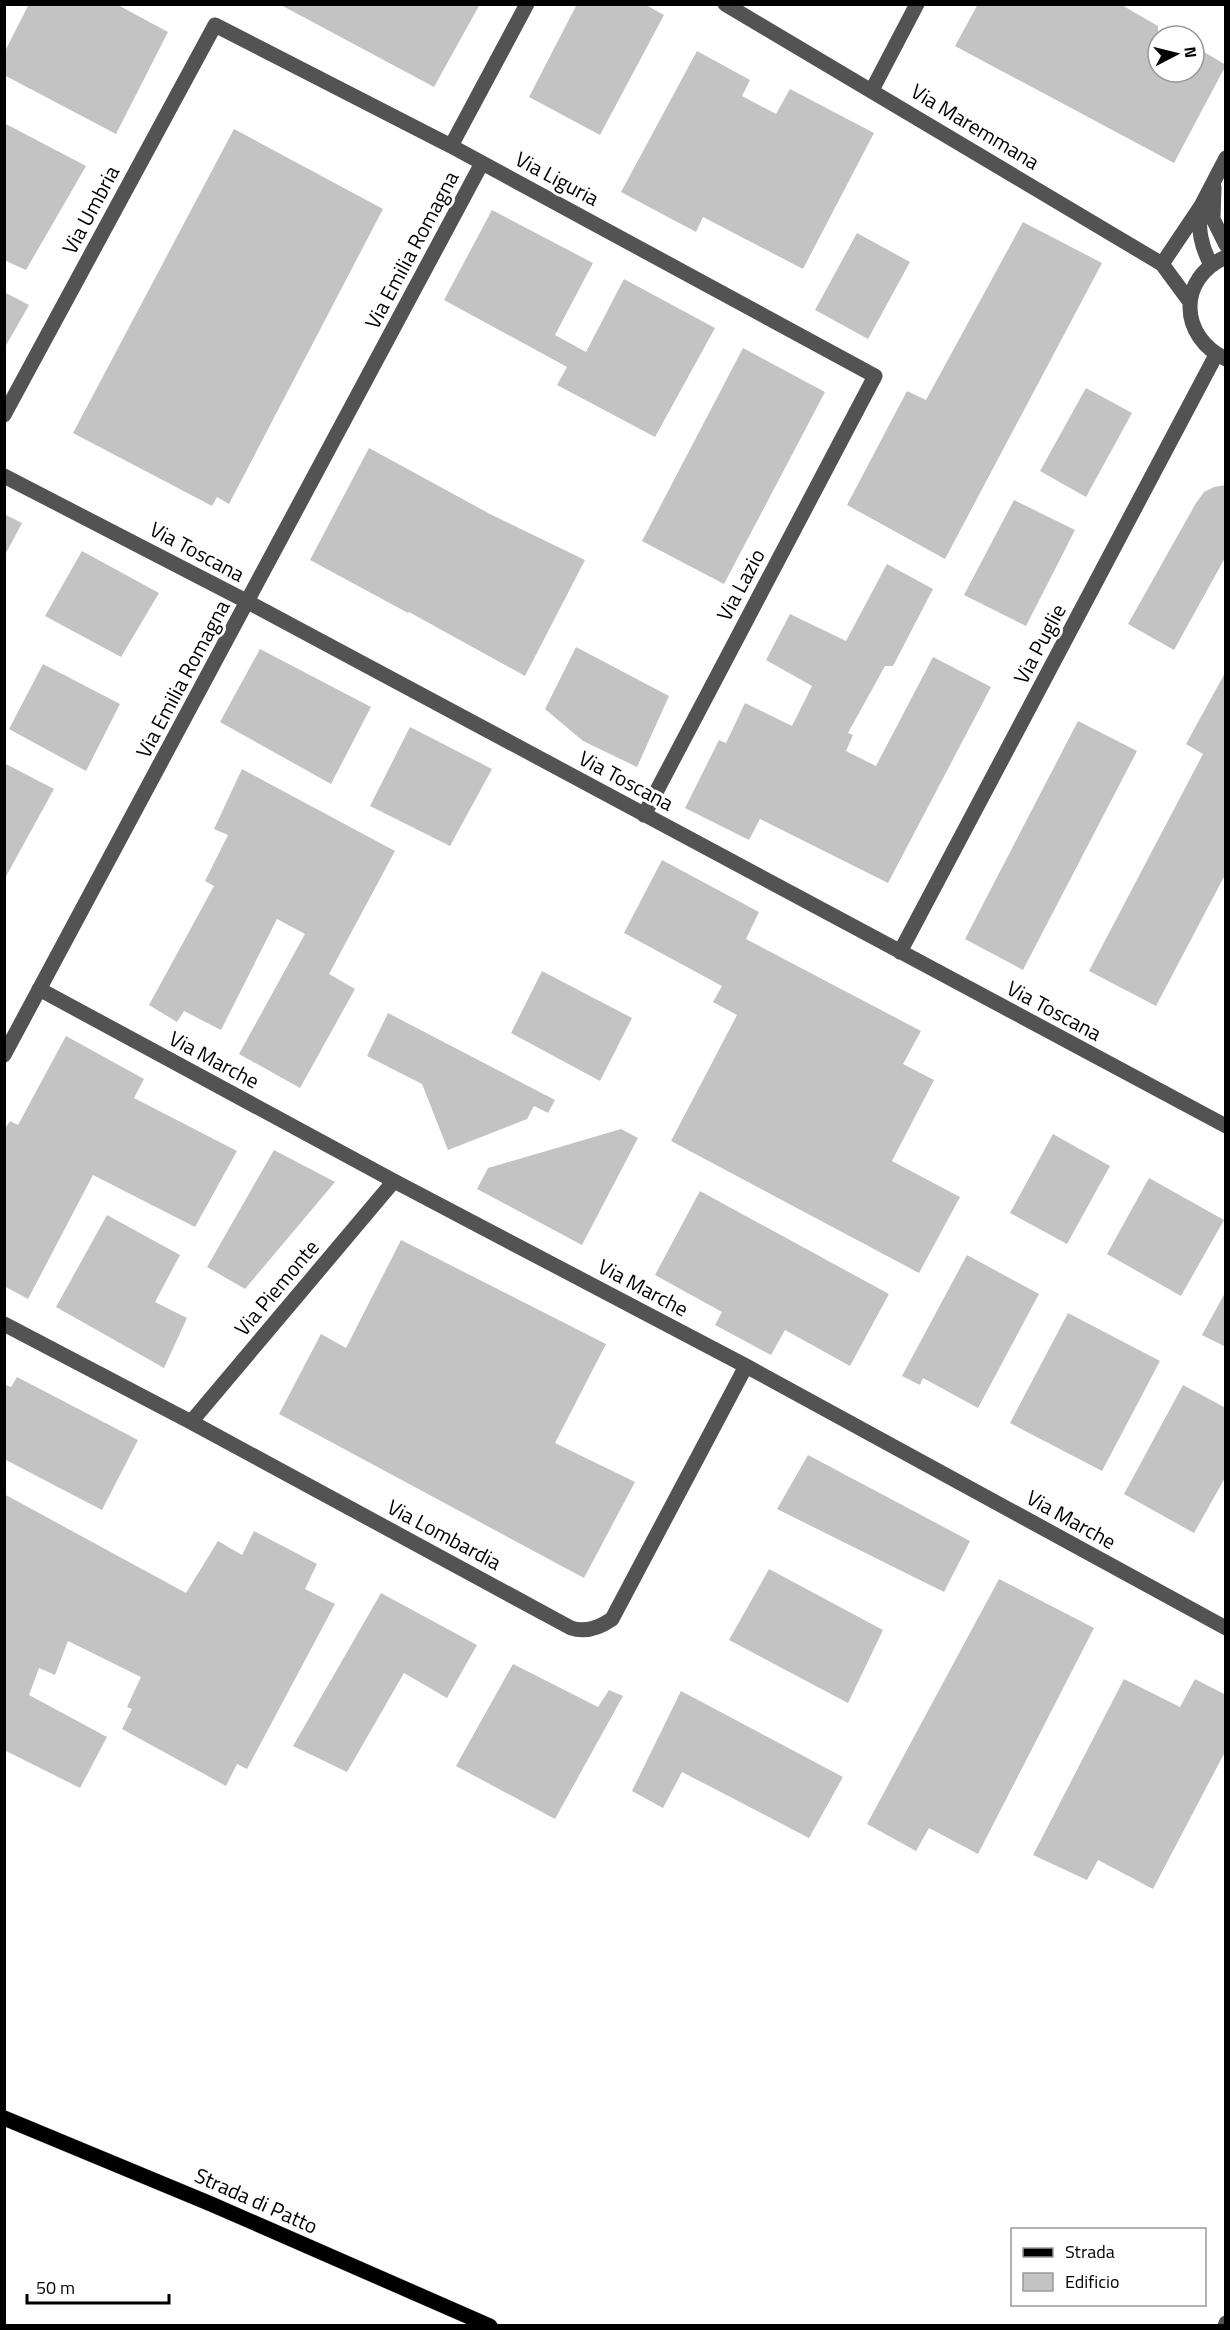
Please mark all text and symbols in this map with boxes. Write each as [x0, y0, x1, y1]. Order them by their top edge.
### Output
north arrow [1146, 24, 1206, 84]
text: N [1178, 45, 1203, 59]
street label: Via Maremmana [905, 75, 1046, 177]
street label: Via Liguria [510, 143, 606, 214]
street label: Via Umbria [53, 159, 127, 260]
street label: Via Emilia Romagna [356, 164, 467, 334]
street label: Via Toscana [144, 513, 251, 590]
street label: Via Lazio [708, 543, 773, 626]
street label: Via Emilia Romagna [127, 593, 238, 763]
street label: Via Puglie [1005, 598, 1074, 689]
street label: Via Toscana [573, 742, 680, 819]
street label: Via Toscana [1001, 972, 1108, 1049]
street label: Via Marche [164, 1022, 265, 1096]
street label: Via Piemonte [226, 1232, 326, 1343]
street label: Via Marche [593, 1250, 694, 1324]
street label: Via Marche [1021, 1481, 1122, 1557]
street label: Via Lombardia [382, 1491, 508, 1578]
street label: Strada di Patto [190, 2159, 323, 2241]
legend [1011, 2228, 1206, 2306]
text: Strada [1065, 2238, 1115, 2265]
scale bar [27, 2267, 170, 2305]
text: Edificio [1065, 2268, 1119, 2295]
text: 50 m [36, 2274, 75, 2301]

